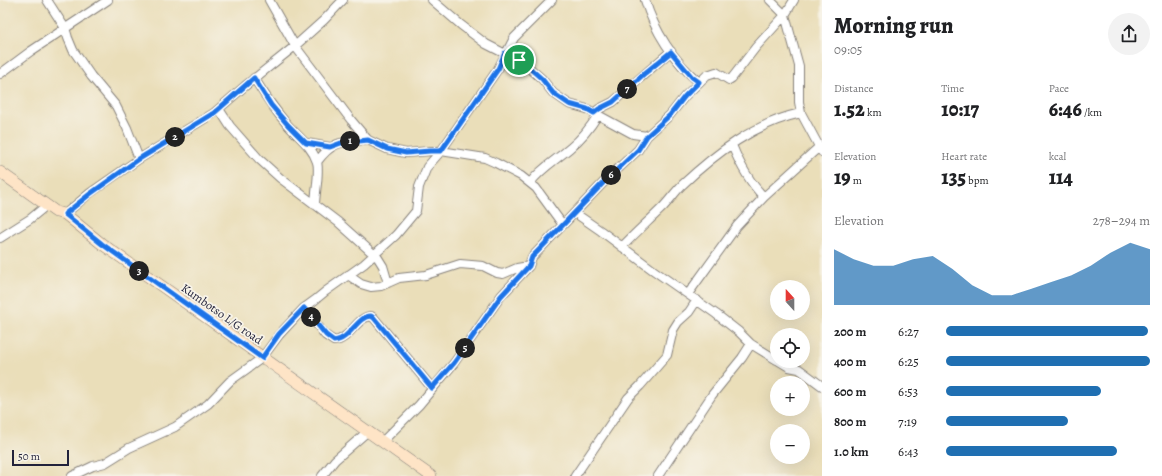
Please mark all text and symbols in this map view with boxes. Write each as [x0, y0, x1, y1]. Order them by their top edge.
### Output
text: Morning run [834, 11, 954, 41]
button: share [1108, 13, 1150, 55]
text: 09:05 [834, 41, 862, 58]
pin [502, 43, 536, 77]
icon: arrive [508, 49, 530, 71]
pin: 7 [617, 79, 637, 99]
text: 7 [625, 81, 629, 96]
text: Distance [834, 81, 873, 96]
text: Time [941, 81, 964, 96]
text: Pace [1049, 81, 1069, 96]
text: 1.52 [834, 96, 865, 123]
text: 10:17 [941, 96, 979, 123]
text: 6:46 [1049, 96, 1082, 123]
text: km [865, 105, 882, 120]
text: /km [1082, 105, 1102, 120]
pin: 2 [165, 127, 185, 147]
text: 2 [172, 129, 178, 144]
pin: 1 [340, 131, 360, 151]
text: 1 [348, 133, 352, 148]
text: Elevation [834, 149, 876, 164]
text: Heart rate [941, 149, 987, 164]
text: kcal [1049, 149, 1066, 164]
text: 19 [834, 164, 851, 191]
text: 135 [941, 164, 966, 191]
text: 114 [1049, 164, 1073, 191]
pin: 6 [601, 165, 621, 185]
text: 6 [608, 167, 614, 182]
text: m [851, 173, 862, 188]
text: bpm [966, 173, 989, 188]
text: Elevation [834, 212, 884, 229]
text: 278–294 m [1093, 212, 1150, 229]
pin: 3 [129, 261, 149, 281]
text: 3 [137, 263, 141, 278]
street label: Kumbotso L/G road [178, 280, 266, 348]
north arrow [770, 280, 810, 320]
map controls [770, 280, 810, 464]
pin: 4 [301, 307, 321, 327]
text: 4 [308, 309, 314, 324]
text: 200 m [834, 323, 867, 340]
text: 6:27 [898, 323, 919, 340]
button: locate [770, 328, 810, 368]
pin: 5 [455, 338, 475, 358]
text: 5 [463, 340, 467, 355]
text: 400 m [834, 353, 866, 370]
text: 6:25 [898, 353, 919, 370]
button: + [770, 376, 810, 416]
text: 600 m [834, 383, 866, 400]
text: 6:53 [898, 383, 918, 400]
text: 800 m [834, 413, 866, 430]
text: 7:19 [898, 413, 917, 430]
button: − [770, 424, 810, 464]
text: 1.0 km [834, 443, 869, 460]
text: 6:43 [898, 443, 918, 460]
scale bar [12, 448, 69, 467]
text: 50 m [18, 449, 40, 464]

